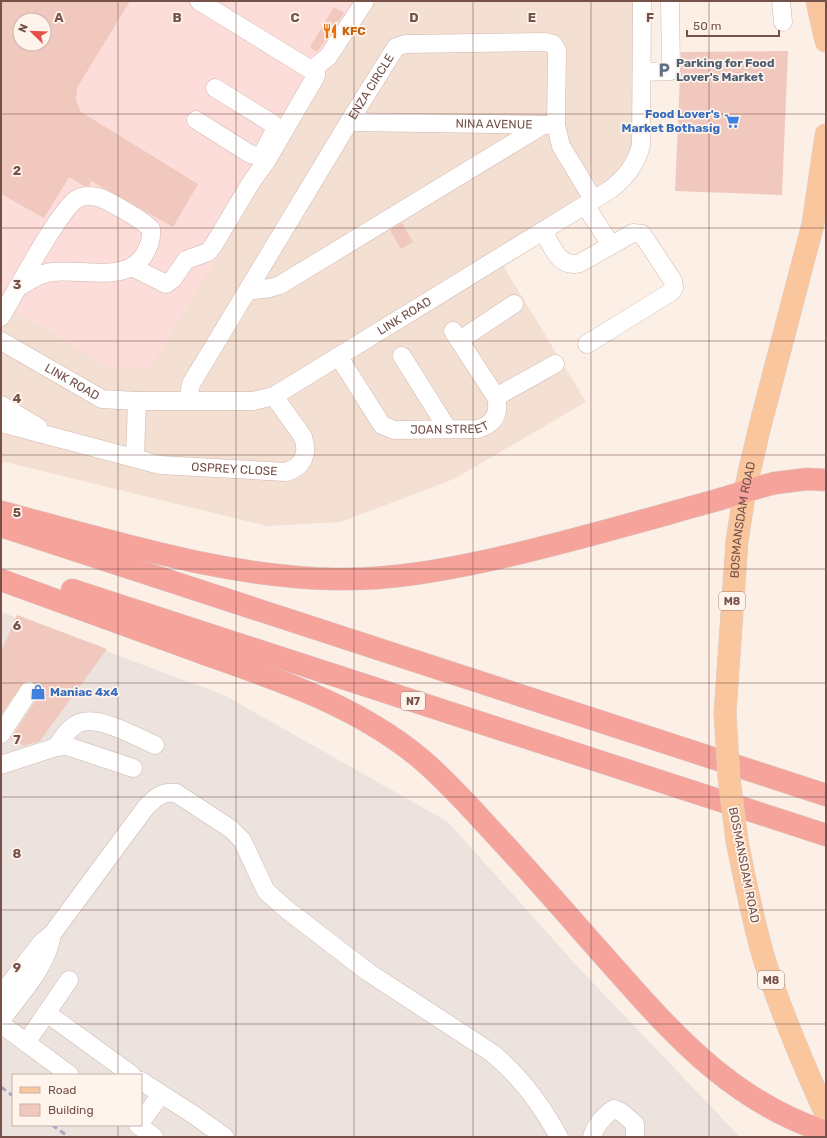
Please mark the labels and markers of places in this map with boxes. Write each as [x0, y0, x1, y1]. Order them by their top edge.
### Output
restaurant icon: KFC [321, 22, 339, 40]
place label: KFC [342, 24, 366, 38]
place label: Parking for Food Lover's Market [676, 56, 775, 84]
parking icon: Parking for Food Lover's Market [655, 61, 673, 79]
place label: Food Lover's Market Bothasig [622, 107, 720, 135]
supermarket icon: Food Lover's Market Bothasig [723, 112, 741, 130]
shop icon: Maniac 4x4 [29, 683, 47, 701]
place label: Maniac 4x4 [50, 685, 118, 699]

